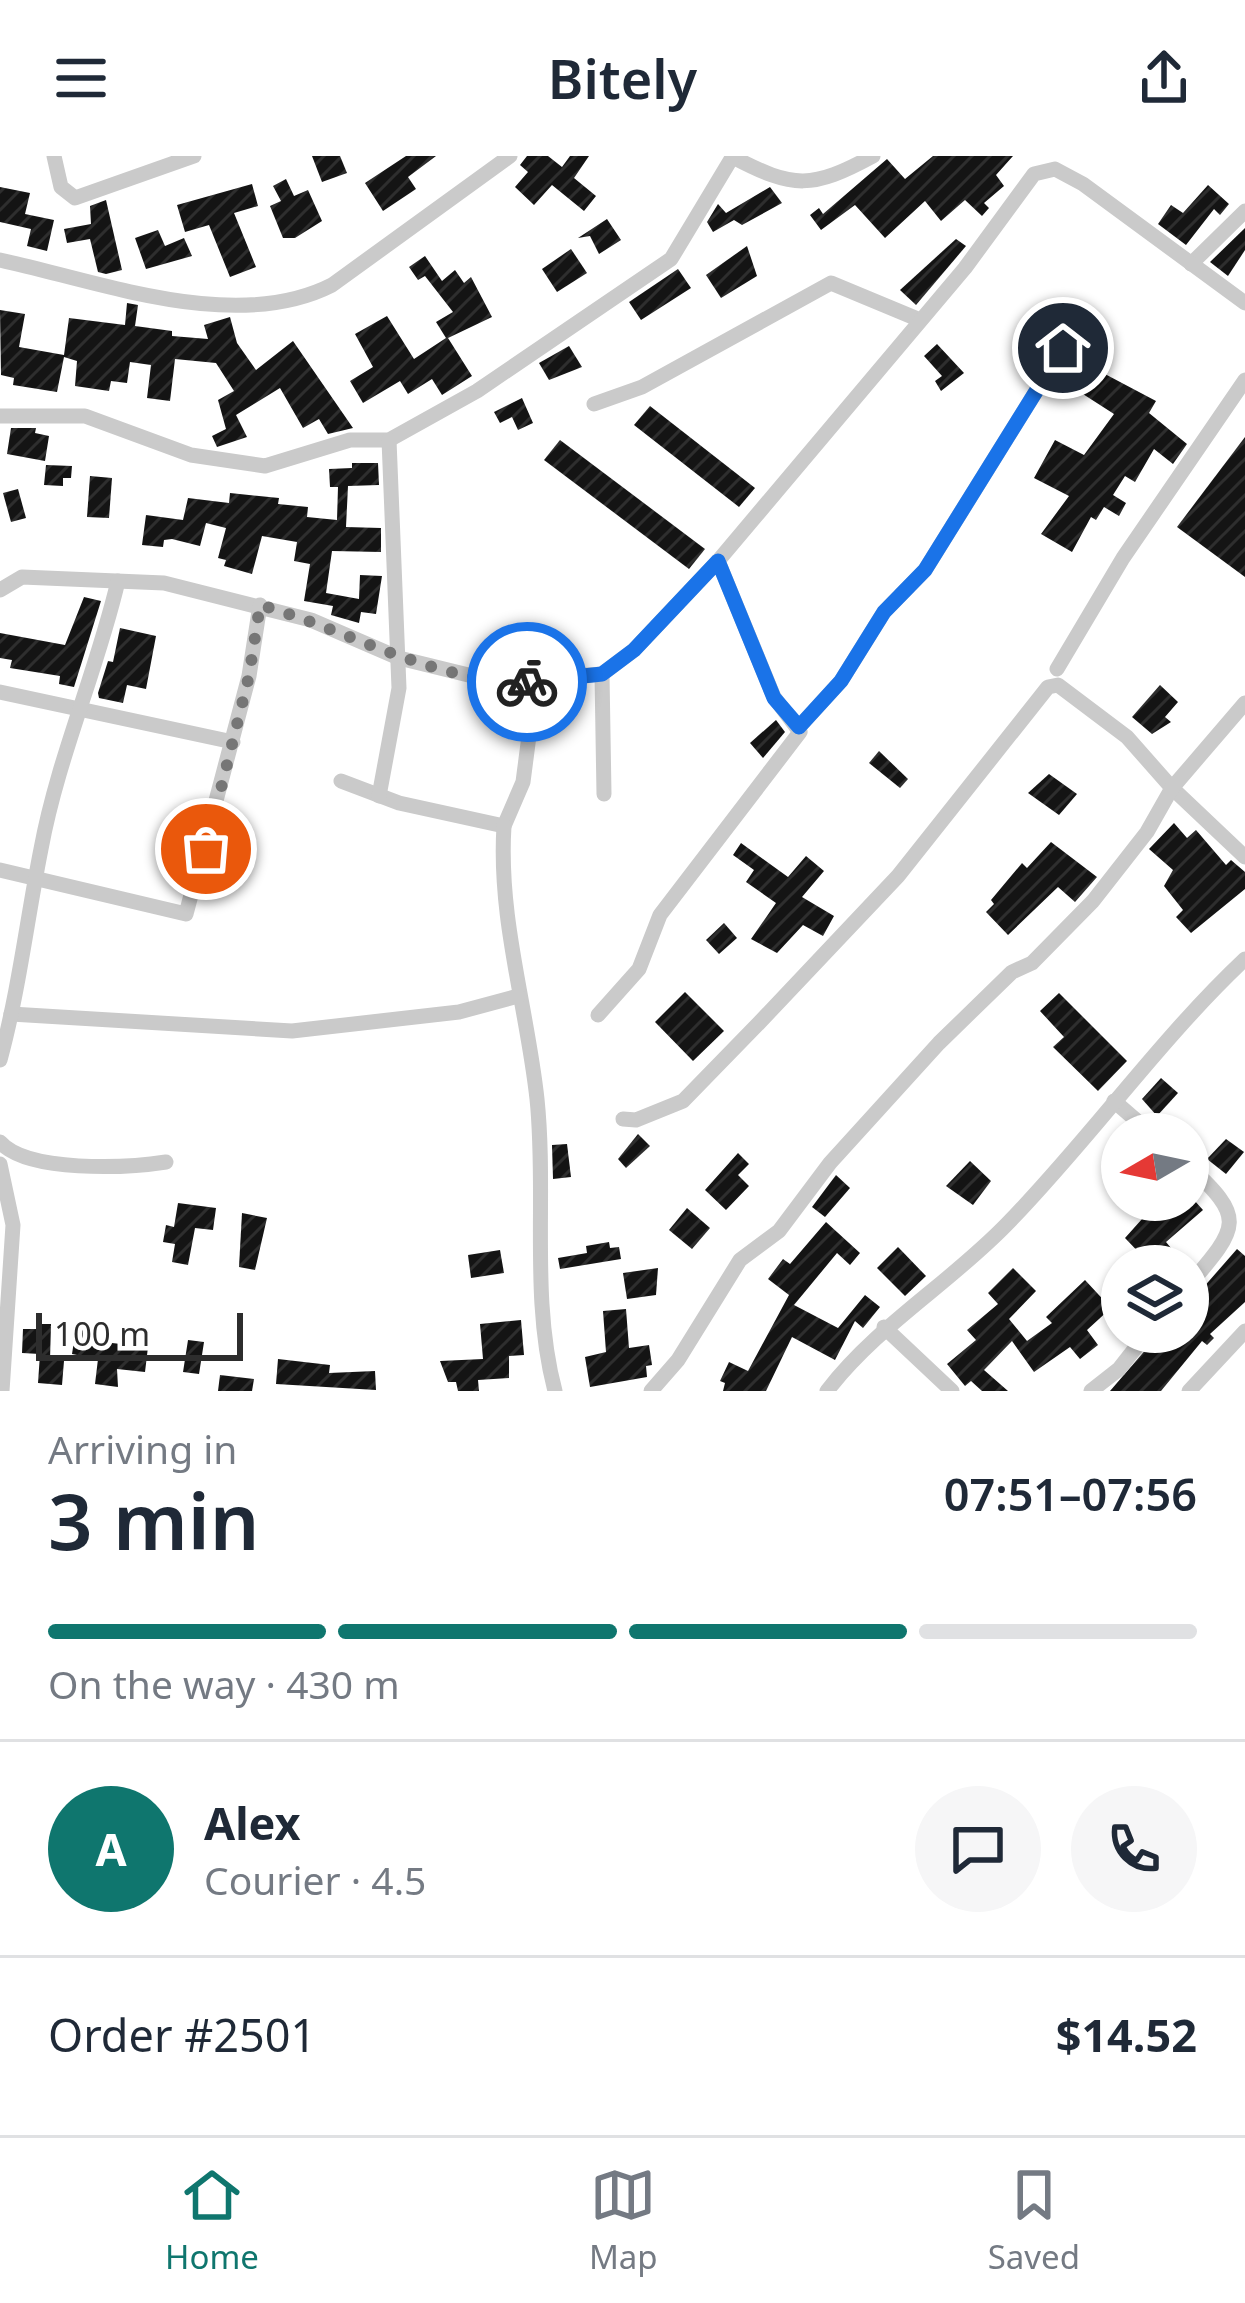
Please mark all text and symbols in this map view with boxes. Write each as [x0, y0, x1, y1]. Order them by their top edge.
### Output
text: Bitely [548, 41, 697, 115]
icon: menu [48, 45, 114, 111]
icon: share [1131, 45, 1197, 111]
pin [1012, 297, 1114, 399]
icon: home [1030, 315, 1096, 381]
courier [467, 622, 587, 742]
icon: bike [494, 649, 560, 715]
pin [155, 798, 257, 900]
icon: bag [173, 816, 239, 882]
north arrow [1101, 1113, 1209, 1221]
map controls [1101, 1113, 1209, 1353]
button: layers [1101, 1245, 1209, 1353]
scale bar [36, 1307, 243, 1360]
text: 100 m [54, 1311, 150, 1356]
text: Arriving in [48, 1422, 237, 1475]
text: 07:51–07:56 [944, 1463, 1197, 1524]
text: 3 min [48, 1467, 260, 1573]
text: On the way · 430 m [48, 1657, 400, 1710]
button: chat [915, 1786, 1041, 1912]
button: phone [1071, 1786, 1197, 1912]
text: Alex [204, 1792, 301, 1853]
text: A [95, 1818, 127, 1879]
text: Courier · 4.5 [204, 1853, 426, 1906]
text: Order #2501 [48, 2004, 316, 2065]
text: $14.52 [1056, 2004, 1197, 2065]
tab: Home [165, 2162, 259, 2279]
tab: Map [589, 2162, 658, 2279]
tab: Saved [988, 2162, 1080, 2279]

